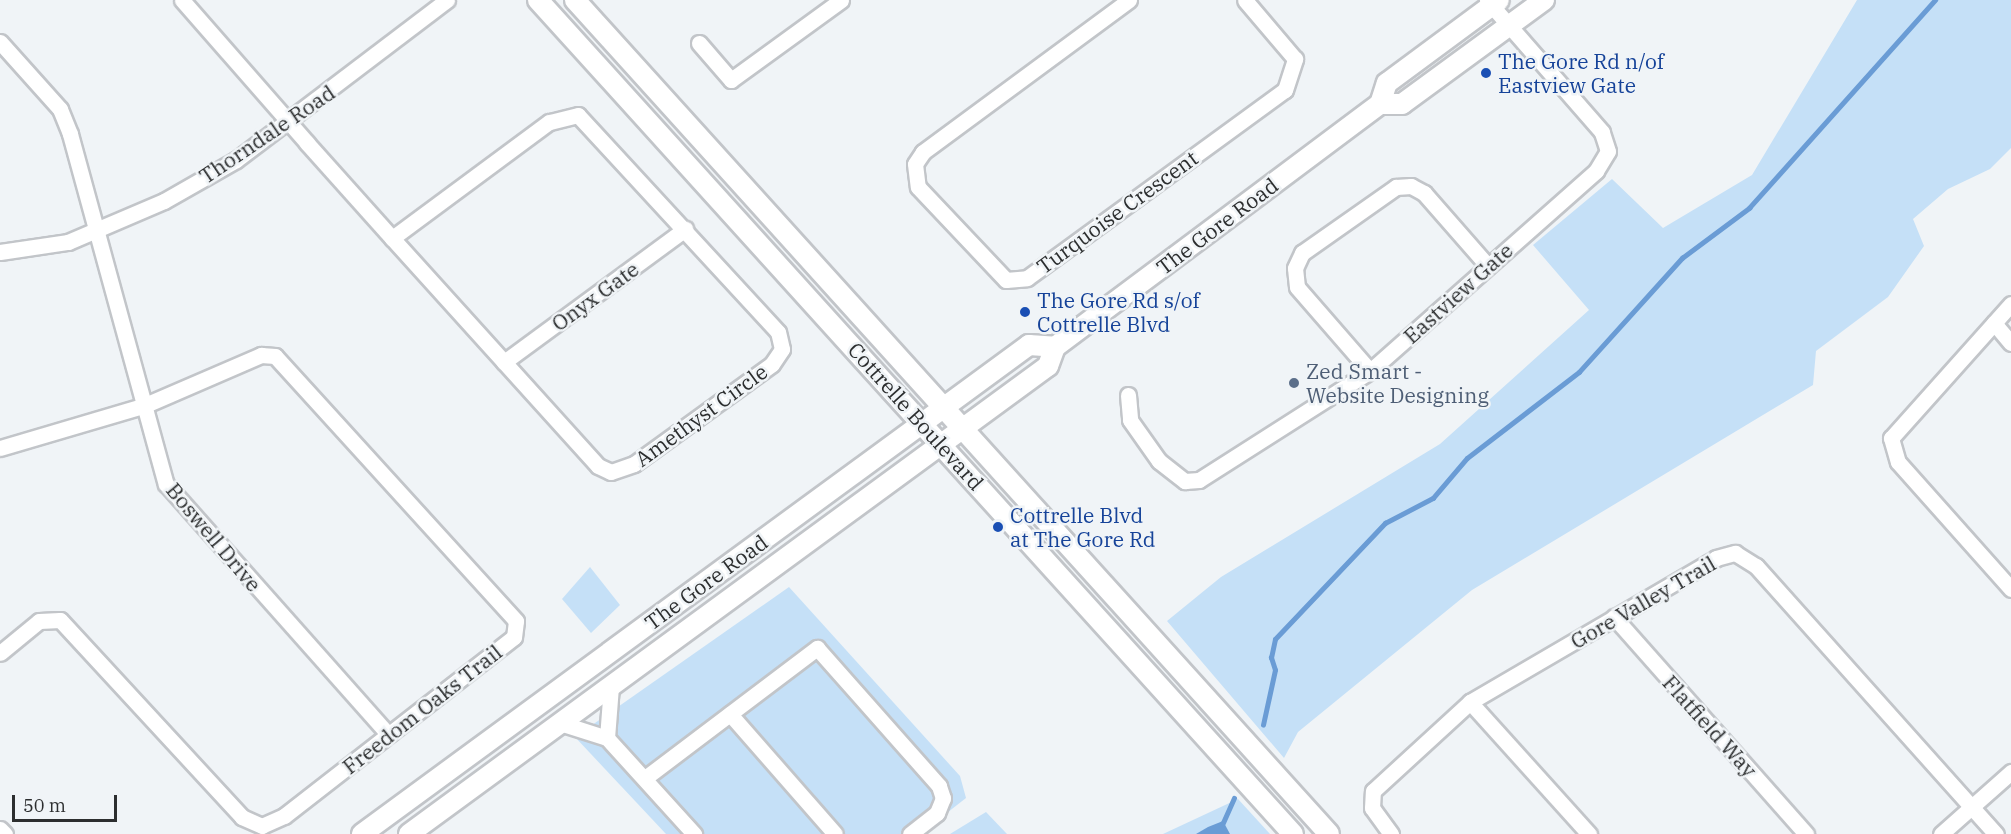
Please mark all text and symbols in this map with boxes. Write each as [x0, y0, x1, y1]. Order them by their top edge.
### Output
place label: The Gore Rd n/of Eastview Gate [1498, 48, 1664, 98]
marker: The Gore Rd n/of Eastview Gate [1479, 66, 1493, 80]
street label: Thorndale Road [194, 79, 340, 189]
street label: Turquoise Crescent [1032, 145, 1202, 279]
street label: The Gore Road [1151, 172, 1283, 280]
street label: Eastview Gate [1398, 237, 1518, 349]
street label: Onyx Gate [547, 256, 643, 336]
place label: The Gore Rd s/of Cottrelle Blvd [1037, 287, 1200, 337]
marker: The Gore Rd s/of Cottrelle Blvd [1018, 305, 1032, 319]
street label: Cottrelle Boulevard [843, 337, 989, 495]
place label: Zed Smart - Website Designing [1306, 358, 1489, 408]
street label: Amethyst Circle [630, 359, 772, 471]
marker: Zed Smart - Website Designing [1287, 376, 1301, 390]
street label: Boswell Drive [161, 478, 267, 596]
place label: Cottrelle Blvd at The Gore Rd [1010, 502, 1155, 552]
marker: Cottrelle Blvd at The Gore Rd [991, 520, 1005, 534]
street label: The Gore Road [640, 529, 772, 635]
street label: Gore Valley Trail [1566, 550, 1720, 654]
street label: Freedom Oaks Trail [337, 639, 507, 779]
street label: Flatfield Way [1658, 670, 1762, 782]
scale bar [15, 783, 120, 821]
text: 50 m [23, 794, 66, 817]

